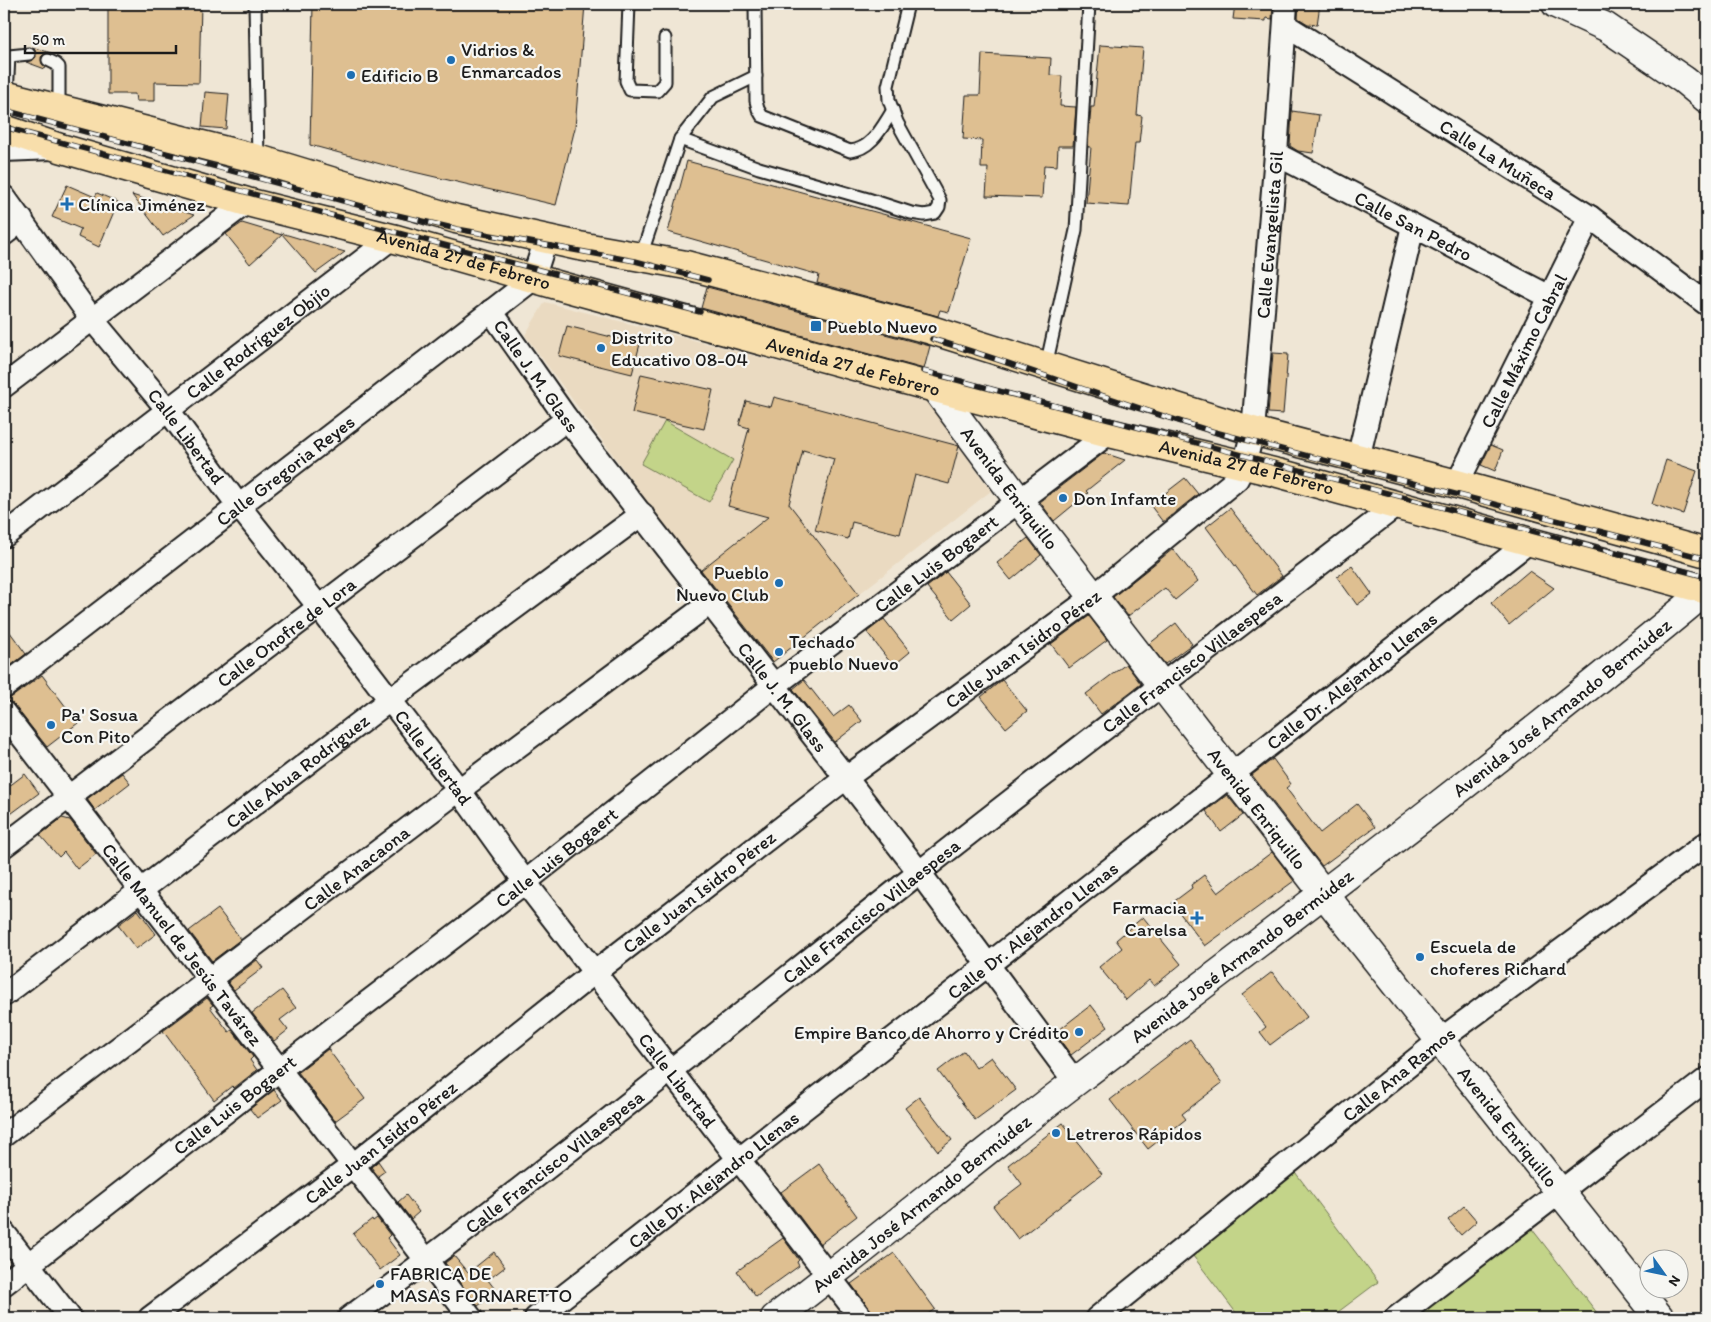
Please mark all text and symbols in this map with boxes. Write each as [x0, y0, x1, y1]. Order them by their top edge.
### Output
scale bar [25, 22, 176, 54]
text: 50 m [32, 31, 65, 49]
place label: Vidrios & Enmarcados [461, 38, 562, 83]
marker: Vidrios & Enmarcados [445, 54, 457, 66]
place label: Edificio B [361, 64, 439, 87]
marker: Edificio B [345, 69, 357, 81]
street label: Calle La Muñeca [1435, 114, 1561, 205]
street label: Calle Evangelista Gil [1251, 150, 1288, 320]
street label: Calle San Pedro [1351, 186, 1476, 266]
place label: Clínica Jiménez [78, 193, 205, 216]
marker: Clínica Jiménez [60, 197, 74, 211]
street label: Avenida 27 de Febrero [375, 224, 553, 295]
street label: Calle Máximo Cabral [1476, 269, 1572, 432]
street label: Calle Rodríguez Objío [181, 279, 335, 404]
street label: Calle J. M. Glass [488, 315, 584, 437]
place label: Pueblo Nuevo [827, 315, 937, 338]
marker: Pueblo Nuevo [809, 319, 823, 333]
place label: Distrito Educativo 08-04 [611, 326, 748, 371]
street label: Avenida 27 de Febrero [764, 332, 943, 401]
marker: Distrito Educativo 08-04 [595, 342, 607, 354]
street label: Calle Libertad [143, 384, 230, 489]
street label: Calle Gregoria Reyes [212, 410, 359, 531]
street label: Avenida Enriquillo [956, 422, 1063, 554]
street label: Avenida 27 de Febrero [1157, 434, 1337, 500]
place label: Don Infamte [1073, 487, 1176, 510]
marker: Don Infamte [1057, 492, 1069, 504]
street label: Calle Luis Bogaert [870, 510, 1003, 618]
place label: Pueblo Nuevo Club [676, 561, 769, 606]
street label: Calle Onofre de Lora [212, 572, 361, 693]
marker: Pueblo Nuevo Club [773, 577, 785, 589]
street label: Calle Juan Isidro Pérez [941, 584, 1106, 714]
street label: Calle Francisco Villaespesa [1097, 586, 1287, 738]
street label: Calle Dr. Alejandro Llenas [1262, 607, 1442, 755]
street label: Avenida José Armando Bermúdez [1448, 613, 1676, 802]
place label: Techado pueblo Nuevo [789, 630, 899, 675]
street label: Calle J. M. Glass [733, 638, 832, 757]
marker: Techado pueblo Nuevo [773, 646, 785, 658]
place label: Pa' Sosua Con Pito [61, 703, 138, 748]
street label: Calle Libertad [390, 705, 477, 810]
street label: Calle Abua Rodríguez [221, 709, 374, 833]
marker: Pa' Sosua Con Pito [45, 719, 57, 731]
street label: Avenida Enriquillo [1203, 743, 1312, 874]
street label: Calle Luis Bogaert [491, 802, 622, 913]
street label: Calle Anacaona [299, 821, 414, 916]
street label: Calle Juan Isidro Pérez [618, 826, 781, 958]
street label: Calle Francisco Villaespesa [778, 834, 965, 989]
street label: Calle Manuel de Jesús Tavárez [97, 839, 267, 1050]
street label: Calle Dr. Alejandro Llenas [943, 857, 1123, 1004]
street label: Avenida José Armando Bermúdez [1126, 864, 1358, 1048]
place label: Farmacia Carelsa [1112, 896, 1187, 941]
marker: Farmacia Carelsa [1191, 912, 1203, 924]
place label: Escuela de choferes Richard [1430, 935, 1567, 980]
marker: Escuela de choferes Richard [1414, 951, 1426, 963]
place label: Empire Banco de Ahorro y Crédito [794, 1021, 1069, 1044]
street label: Calle Ana Ramos [1338, 1022, 1460, 1127]
marker: Empire Banco de Ahorro y Crédito [1073, 1026, 1085, 1038]
street label: Calle Libertad [633, 1028, 722, 1133]
street label: Calle Luis Bogaert [169, 1050, 301, 1160]
street label: Avenida Enriquillo [1453, 1062, 1563, 1192]
street label: Calle Juan Isidro Pérez [300, 1075, 462, 1209]
street label: Calle Francisco Villaespesa [461, 1085, 649, 1239]
street label: Calle Dr. Alejandro Llenas [624, 1106, 804, 1254]
street label: Avenida José Armando Bermúdez [807, 1109, 1036, 1297]
place label: Letreros Rápidos [1066, 1122, 1202, 1145]
marker: Letreros Rápidos [1050, 1127, 1062, 1139]
north arrow [1638, 1250, 1688, 1300]
place label: FABRICA DE MASAS FORNARETTO [390, 1262, 572, 1307]
text: N [1665, 1272, 1684, 1289]
marker: FABRICA DE MASAS FORNARETTO [374, 1278, 386, 1290]

